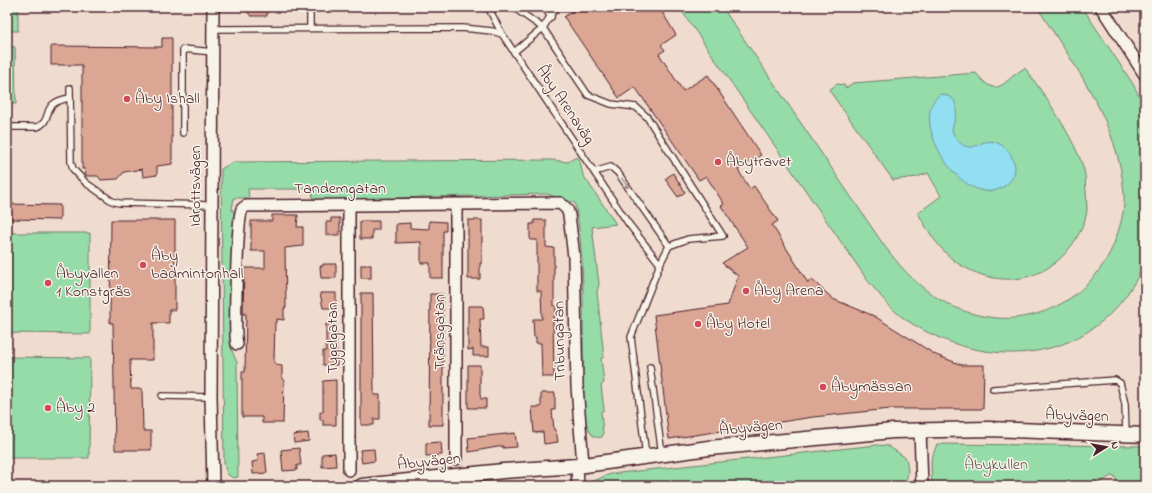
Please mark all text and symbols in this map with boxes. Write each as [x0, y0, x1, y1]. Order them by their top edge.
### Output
street label: Åby Arenaväg [530, 60, 600, 150]
place label: Åby Ishall [135, 87, 200, 111]
marker: Åby Ishall [122, 94, 132, 104]
street label: Idrottsvägen [184, 145, 208, 227]
place label: Åbytravet [726, 150, 792, 174]
marker: Åbytravet [713, 157, 723, 167]
street label: Tandemgatan [294, 177, 386, 201]
one-way arrow [621, 178, 629, 189]
place label: Åby badmintonhall [151, 244, 244, 286]
marker: Åby badmintonhall [138, 260, 148, 270]
place label: Åbyvallen 1 Konstgräs [56, 262, 131, 304]
marker: Åbyvallen 1 Konstgräs [43, 278, 53, 288]
place label: Åby Arena [754, 279, 824, 303]
marker: Åby Arena [741, 286, 751, 296]
street label: Tränsgatan [428, 294, 452, 370]
street label: Tribungatan [547, 301, 573, 381]
street label: Tygelgatan [321, 302, 345, 374]
place label: Åby Hotel [706, 312, 770, 336]
marker: Åby Hotel [693, 319, 703, 329]
place label: Åbymässan [831, 375, 912, 399]
marker: Åbymässan [818, 382, 828, 392]
place label: Åby 2 [56, 396, 95, 420]
marker: Åby 2 [43, 403, 53, 413]
street label: Åbyvägen [1045, 403, 1109, 429]
street label: Åbyvägen [718, 413, 784, 443]
north arrow [1086, 427, 1126, 467]
text: N [1106, 440, 1123, 450]
street label: Åbyvägen [396, 447, 462, 477]
park label: Åbykullen [964, 453, 1028, 477]

